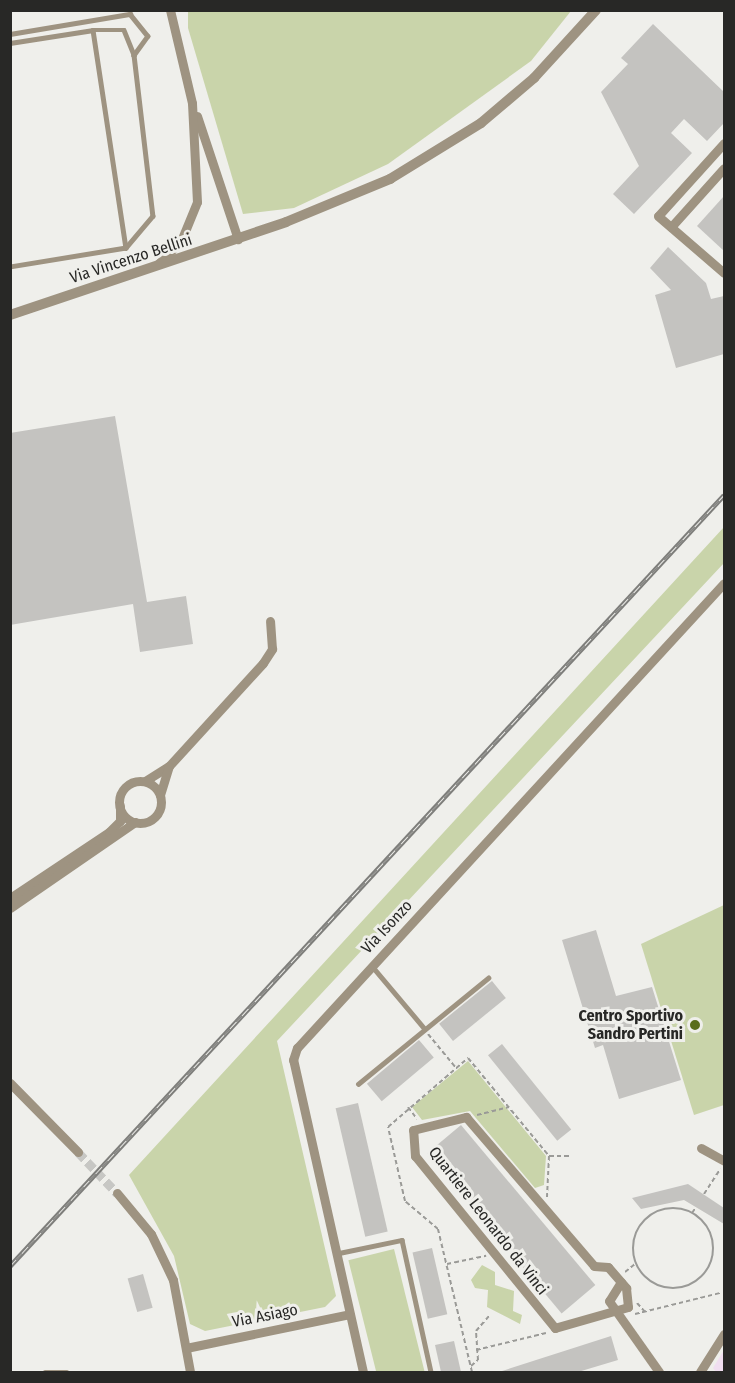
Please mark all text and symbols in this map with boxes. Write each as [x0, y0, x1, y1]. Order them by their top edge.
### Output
street label: Via Vincenzo Bellini [68, 230, 194, 288]
street label: Via Isonzo [357, 896, 417, 958]
place label: Centro Sportivo Sandro Pertini [578, 1006, 683, 1044]
marker: Centro Sportivo Sandro Pertini [688, 1018, 702, 1032]
street label: Quartiere Leonardo da Vinci [424, 1143, 552, 1299]
street label: Via Asiago [231, 1300, 299, 1332]

